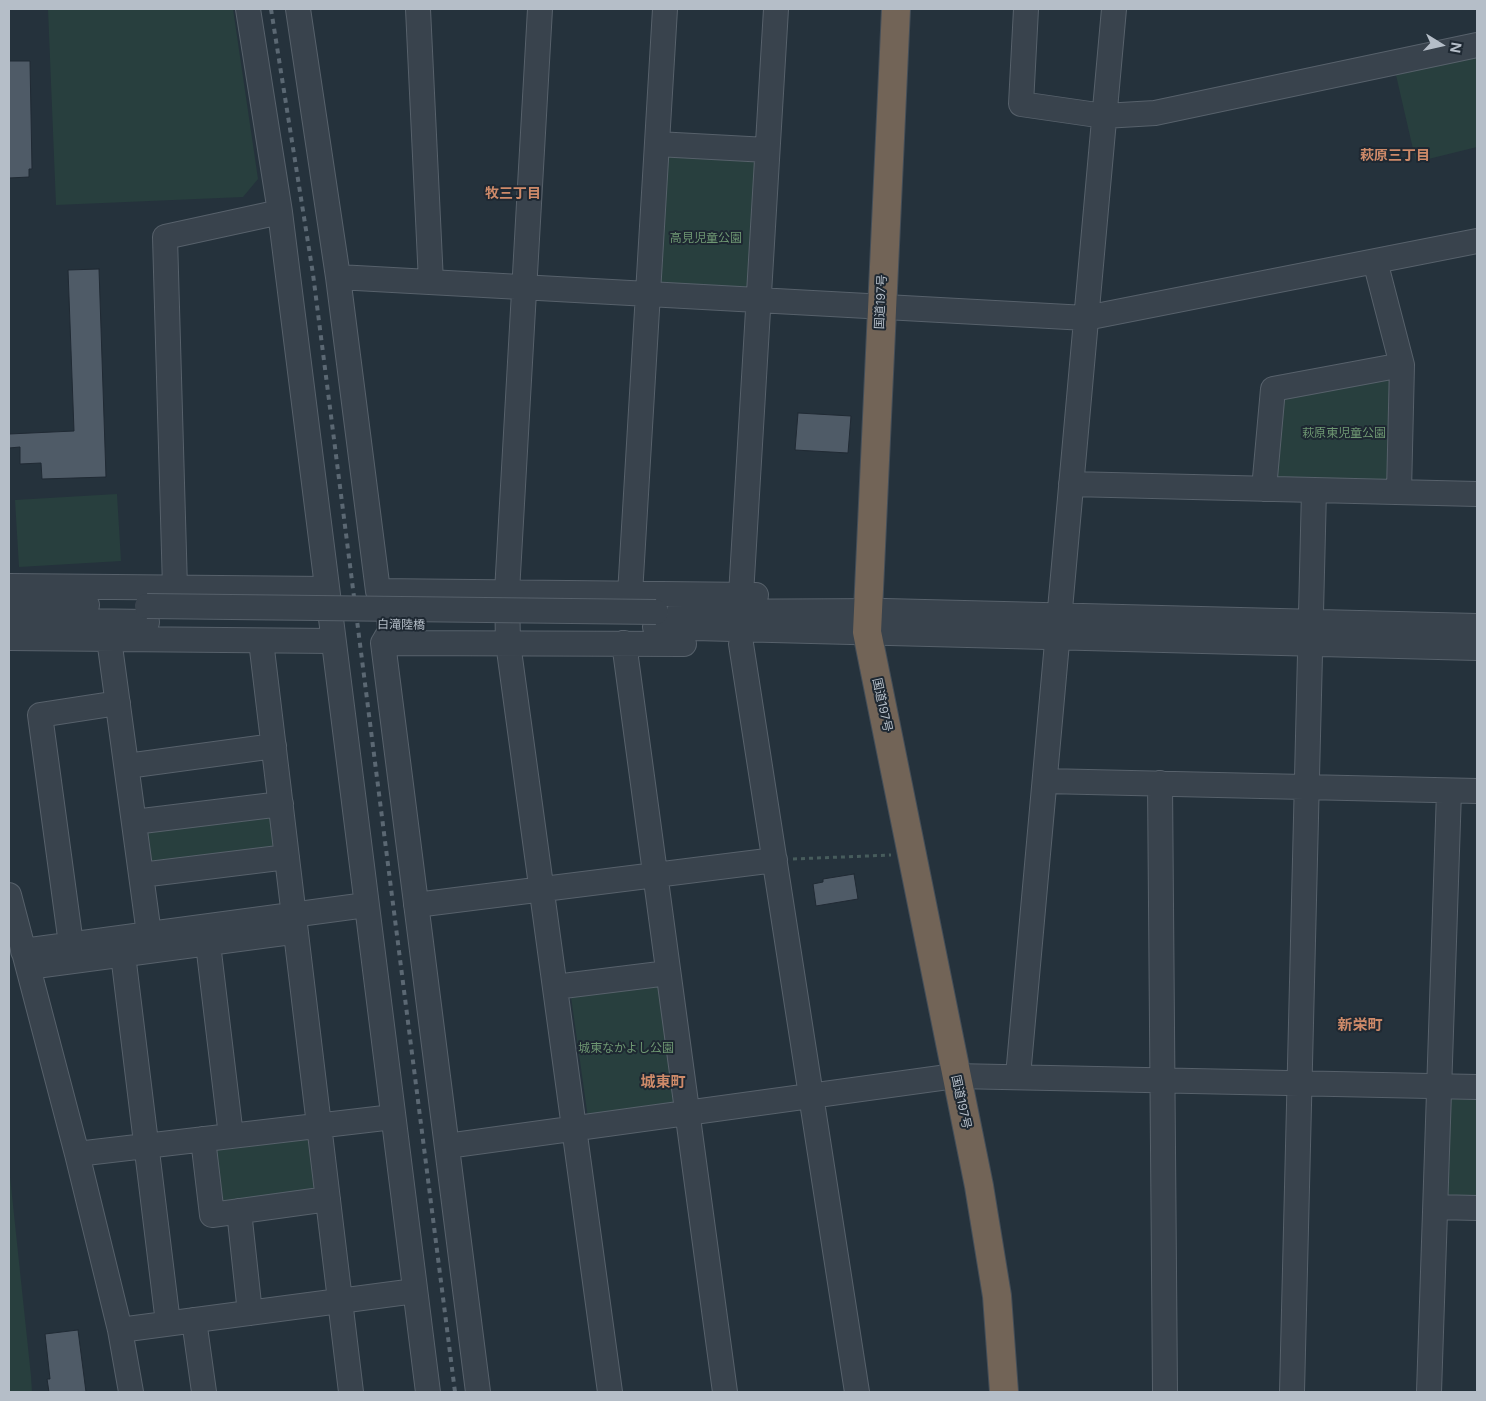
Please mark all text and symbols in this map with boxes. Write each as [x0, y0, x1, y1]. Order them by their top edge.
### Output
north arrow [1416, 20, 1466, 70]
text: N [1447, 41, 1466, 54]
district label: 萩原三丁目 [1360, 148, 1430, 164]
district label: 牧三丁目 [485, 186, 541, 202]
park label: 高見児童公園 [670, 231, 742, 245]
street label: 国道197号 [872, 274, 890, 330]
park label: 萩原東児童公園 [1302, 426, 1386, 440]
street label: 白滝陸橋 [377, 617, 425, 633]
street label: 国道197号 [869, 677, 895, 733]
district label: 新栄町 [1338, 1016, 1382, 1034]
park label: 城東なかよし公園 [578, 1041, 674, 1055]
district label: 城東町 [641, 1073, 685, 1091]
street label: 国道197号 [948, 1074, 974, 1130]

